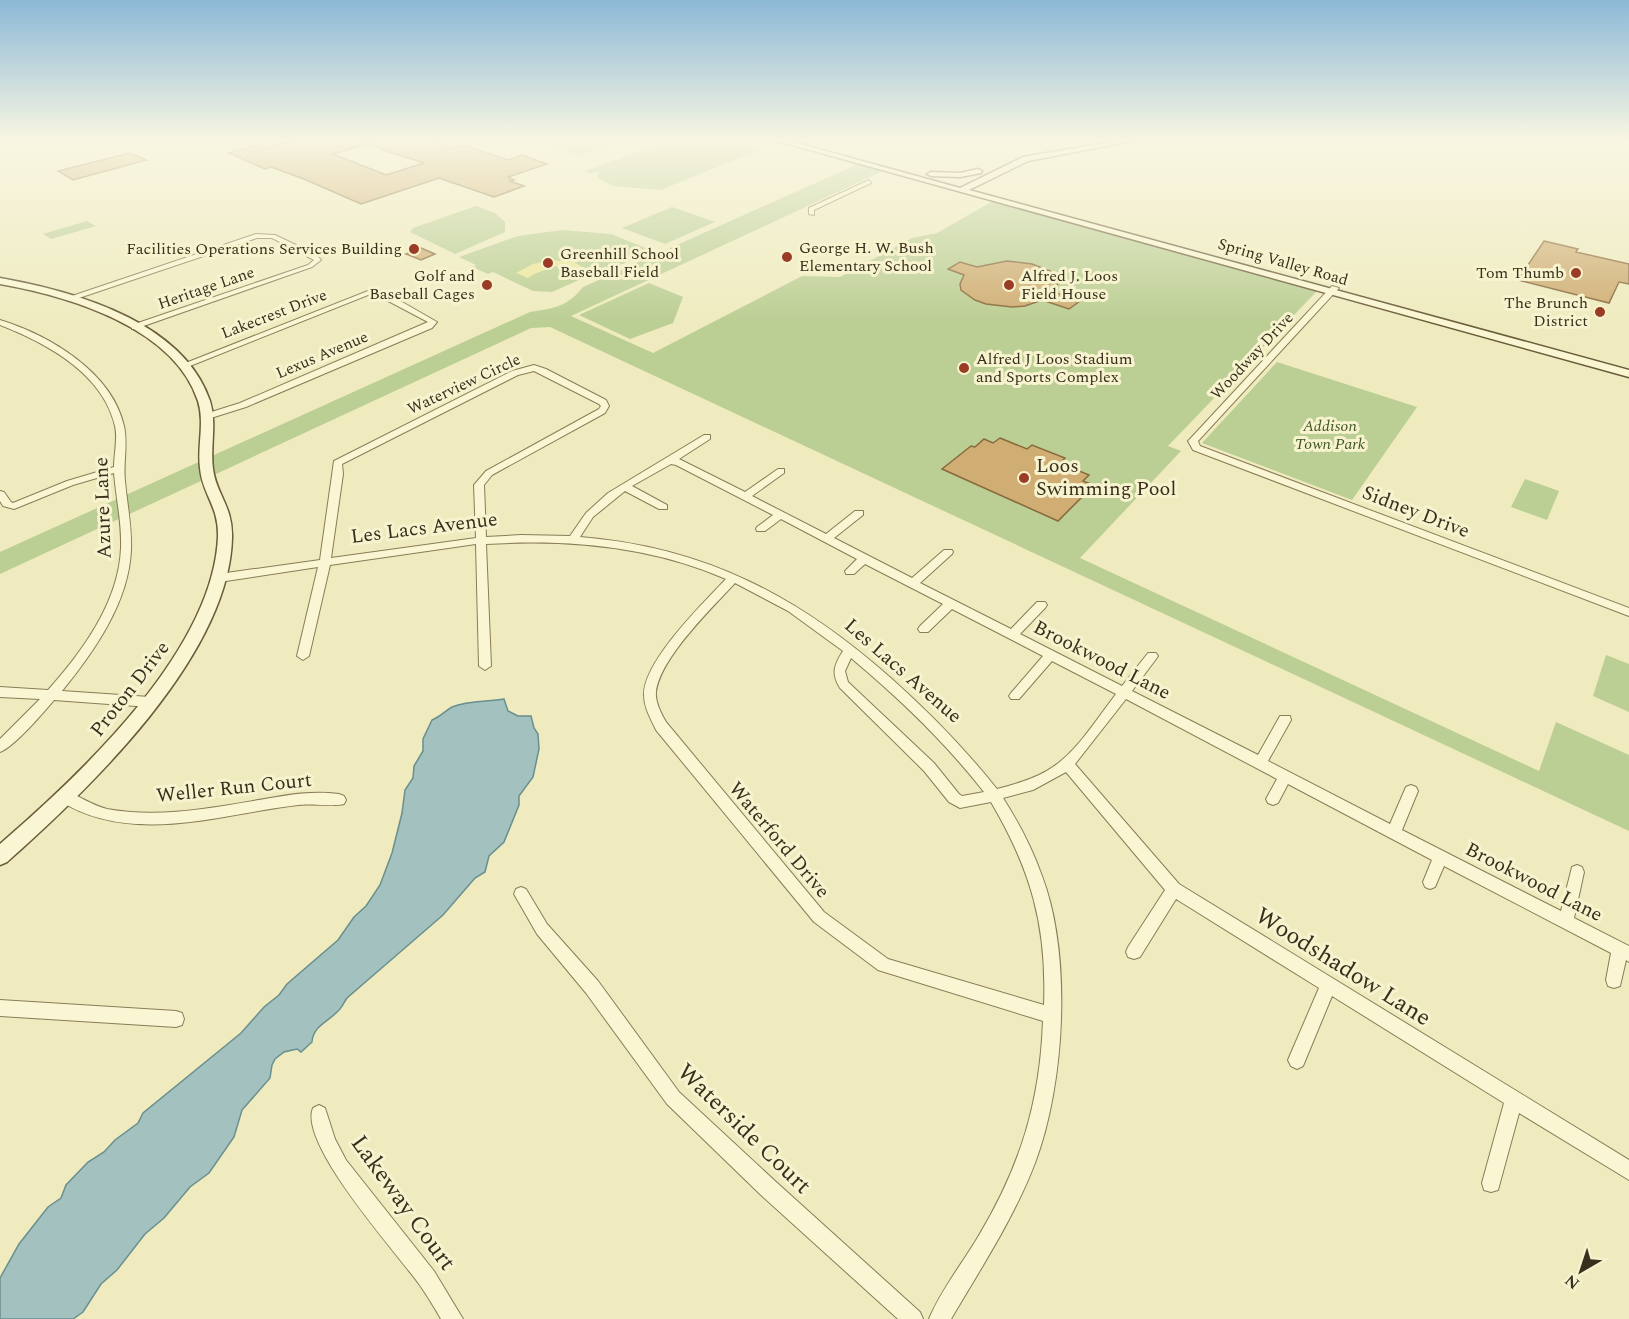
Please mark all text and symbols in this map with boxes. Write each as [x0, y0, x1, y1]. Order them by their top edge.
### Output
street label: Spring Valley Road [1215, 232, 1351, 292]
place label: George H. W. Bush Elementary School [799, 236, 934, 278]
place label: Facilities Operations Services Building [126, 237, 402, 261]
marker: Facilities Operations Services Building [407, 242, 421, 256]
place label: Greenhill School Baseball Field [560, 242, 679, 284]
marker: George H. W. Bush Elementary School [780, 250, 794, 264]
marker: Greenhill School Baseball Field [541, 256, 555, 270]
street label: Heritage Lane [154, 260, 258, 316]
place label: Tom Thumb [1476, 261, 1564, 285]
place label: Golf and Baseball Cages [369, 264, 475, 306]
place label: Alfred J. Loos Field House [1021, 264, 1118, 306]
marker: Tom Thumb [1569, 266, 1583, 280]
marker: Golf and Baseball Cages [480, 278, 494, 292]
marker: Alfred J. Loos Field House [1002, 278, 1016, 292]
street label: Lakecrest Drive [218, 283, 330, 345]
place label: The Brunch District [1504, 291, 1588, 333]
marker: The Brunch District [1593, 305, 1607, 319]
street label: Woodway Drive [1205, 307, 1299, 405]
street label: Lexus Avenue [272, 325, 372, 385]
street label: Waterview Circle [403, 347, 525, 421]
place label: Alfred J Loos Stadium and Sports Complex [976, 347, 1133, 389]
marker: Alfred J Loos Stadium and Sports Complex [957, 361, 971, 375]
park label: Addison Town Park [1295, 414, 1366, 456]
place label: Loos Swimming Pool [1036, 451, 1176, 504]
street label: Azure Lane [86, 457, 120, 559]
marker: Loos Swimming Pool [1017, 471, 1031, 485]
street label: Sidney Drive [1358, 478, 1474, 546]
street label: Les Lacs Avenue [349, 504, 499, 552]
street label: Les Lacs Avenue [837, 611, 969, 731]
street label: Brookwood Lane [1028, 612, 1176, 708]
street label: Proton Drive [83, 635, 177, 743]
street label: Weller Run Court [155, 765, 313, 811]
street label: Waterford Drive [721, 775, 837, 905]
street label: Brookwood Lane [1460, 834, 1608, 930]
street label: Woodshadow Lane [1248, 898, 1438, 1036]
street label: Waterside Court [668, 1055, 820, 1203]
street label: Lakeway Court [341, 1128, 465, 1278]
north arrow [1551, 1241, 1611, 1301]
text: N [1560, 1268, 1585, 1295]

